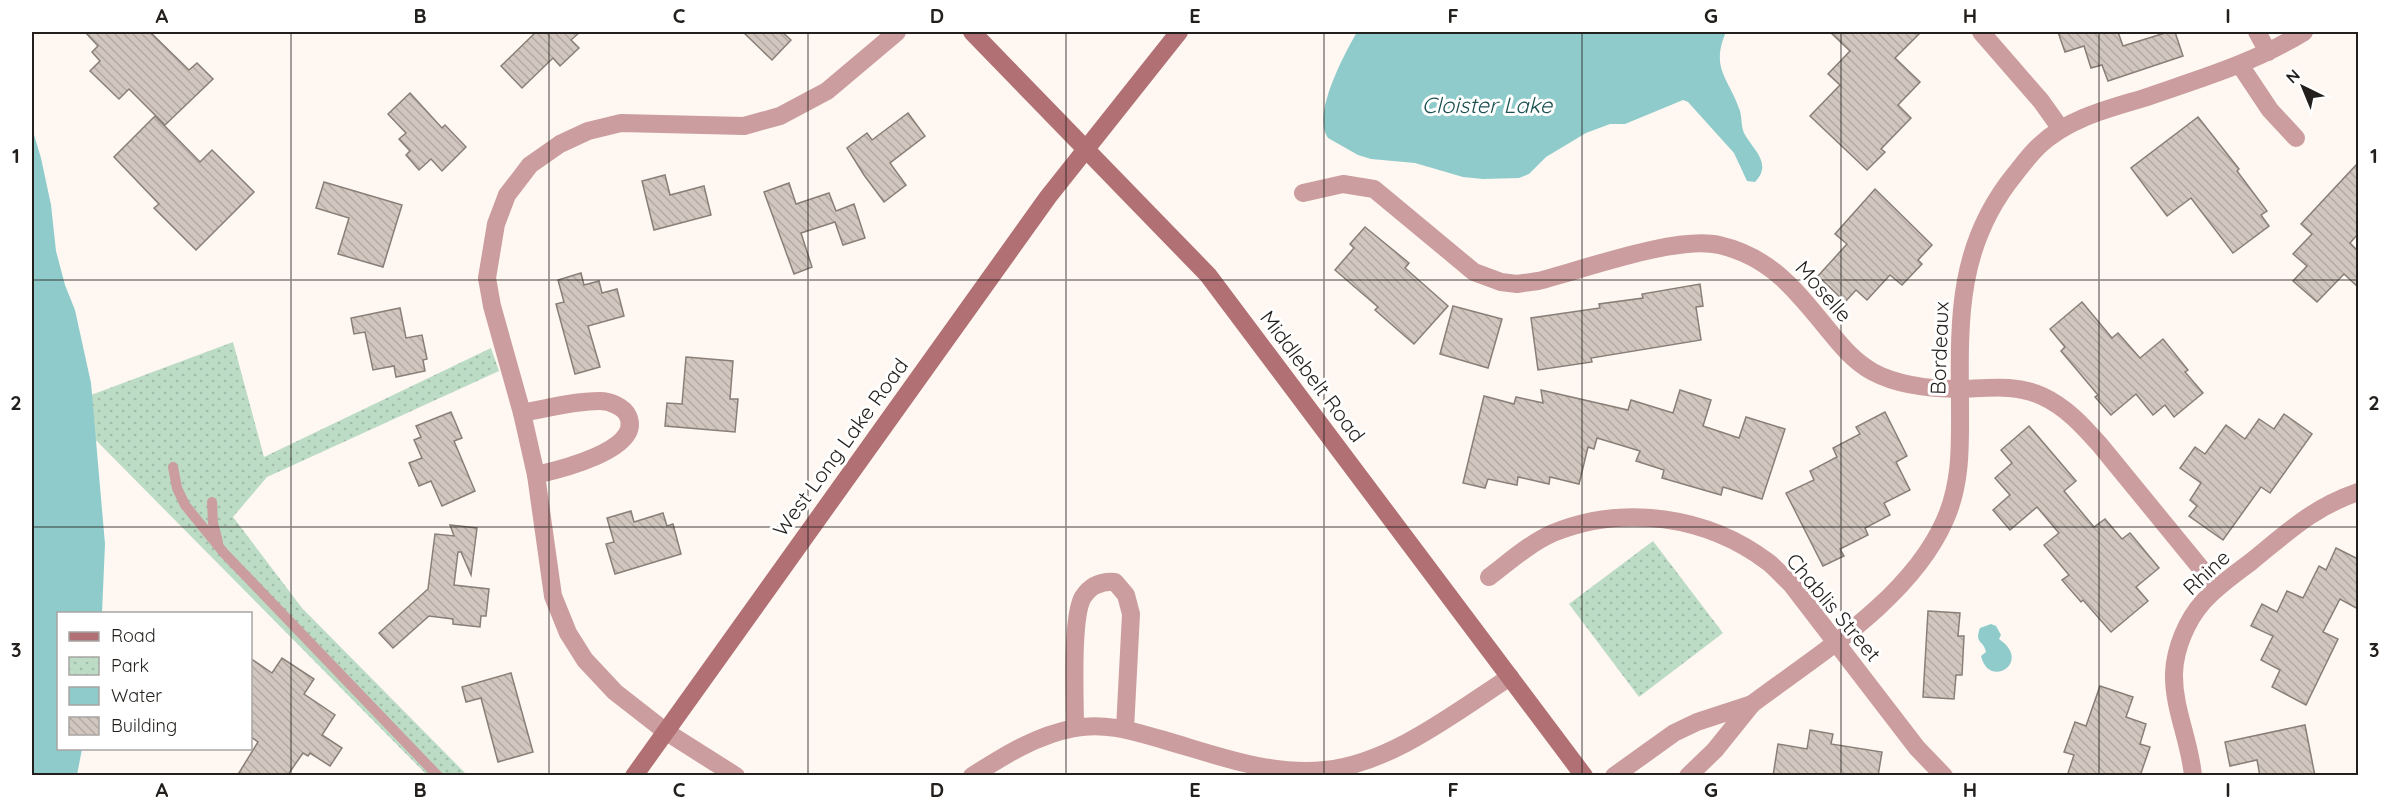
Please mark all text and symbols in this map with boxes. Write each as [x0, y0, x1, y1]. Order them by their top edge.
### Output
text: A [156, 3, 169, 28]
text: B [413, 3, 427, 28]
text: C [673, 3, 686, 28]
text: D [930, 3, 944, 28]
text: E [1189, 3, 1201, 28]
text: F [1447, 3, 1459, 28]
text: G [1704, 3, 1718, 28]
text: H [1963, 3, 1977, 28]
text: I [2225, 3, 2231, 28]
north arrow [2273, 57, 2333, 117]
text: N [2282, 65, 2304, 87]
water label: Cloister Lake [1422, 91, 1554, 119]
text: 1 [12, 143, 20, 168]
text: 1 [2370, 143, 2378, 168]
street label: Moselle [1790, 255, 1858, 327]
street label: Bordeaux [1924, 301, 1954, 395]
street label: Middlebelt Road [1255, 305, 1371, 447]
street label: West Long Lake Road [767, 353, 913, 541]
text: 2 [10, 390, 22, 415]
text: 2 [2368, 390, 2380, 415]
street label: Rhine [2177, 544, 2235, 600]
street label: Chablis Street [1781, 548, 1887, 666]
legend [57, 612, 252, 750]
text: Road [111, 624, 156, 647]
text: 3 [11, 637, 21, 662]
text: 3 [2369, 637, 2379, 662]
text: Park [111, 654, 149, 677]
text: Water [111, 684, 162, 707]
text: Building [111, 714, 177, 737]
text: A [156, 777, 169, 802]
text: B [413, 777, 427, 802]
text: C [673, 777, 686, 802]
text: D [930, 777, 944, 802]
text: E [1189, 777, 1201, 802]
text: F [1447, 777, 1459, 802]
text: G [1704, 777, 1718, 802]
text: H [1963, 777, 1977, 802]
text: I [2225, 777, 2231, 802]

